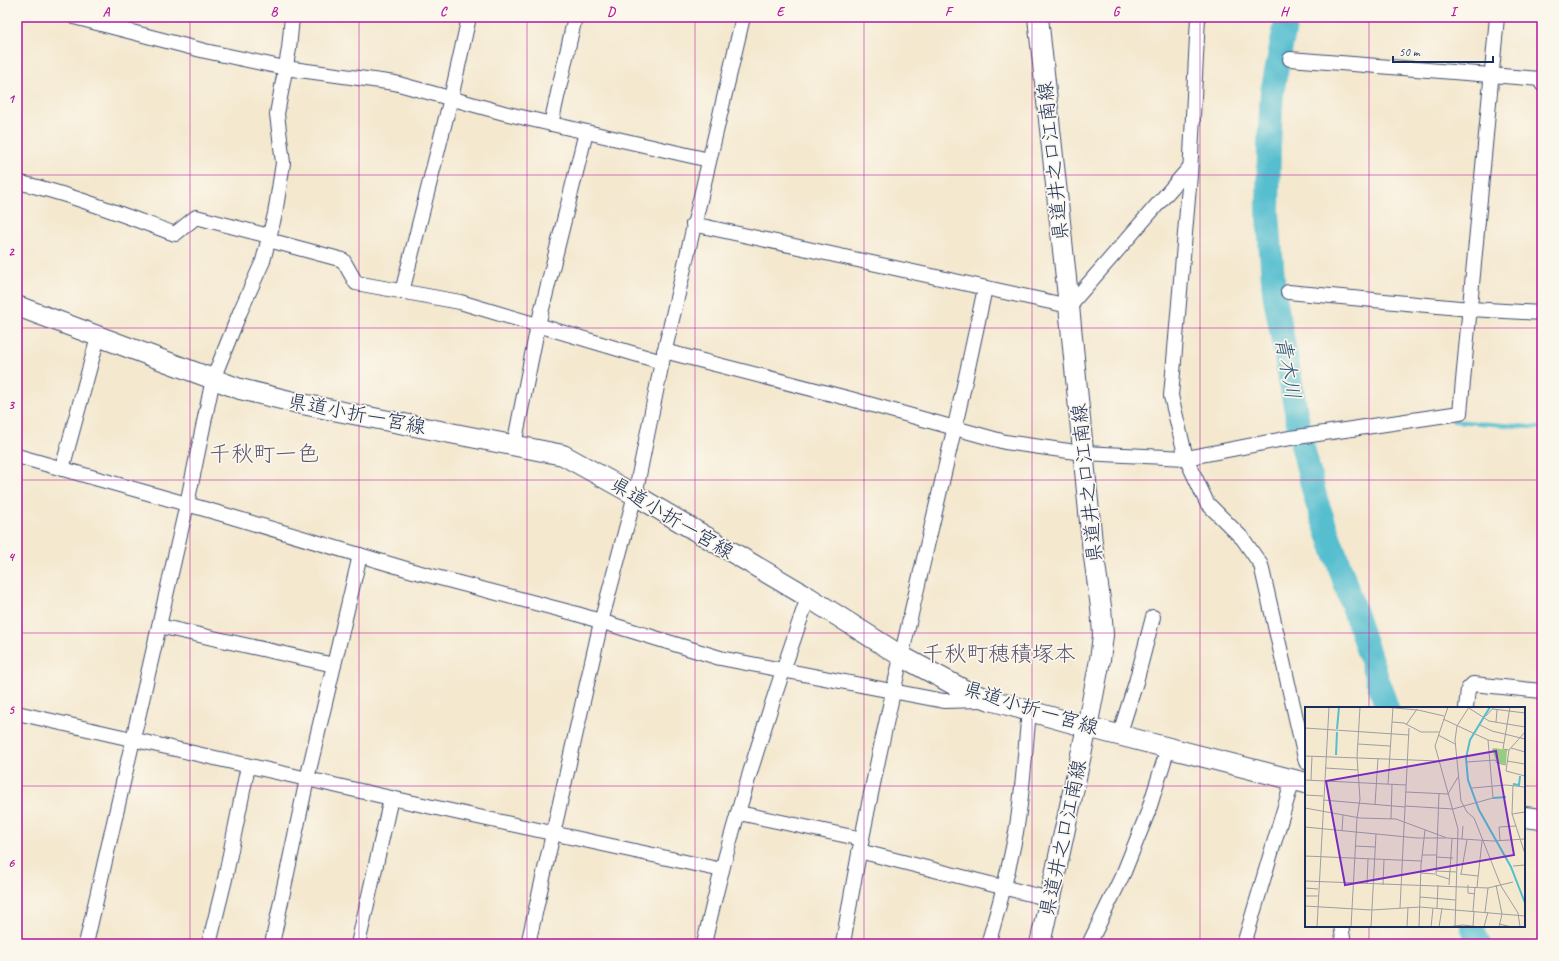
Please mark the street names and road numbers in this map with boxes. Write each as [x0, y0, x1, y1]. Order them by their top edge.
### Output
street label: 県道井之口江南線 [1032, 80, 1074, 242]
street label: 県道小折一宮線 [286, 388, 428, 440]
street label: 県道井之口江南線 [1066, 402, 1108, 564]
street label: 県道小折一宮線 [606, 471, 738, 565]
street label: 県道小折一宮線 [960, 676, 1102, 740]
street label: 県道井之口江南線 [1034, 757, 1092, 919]

